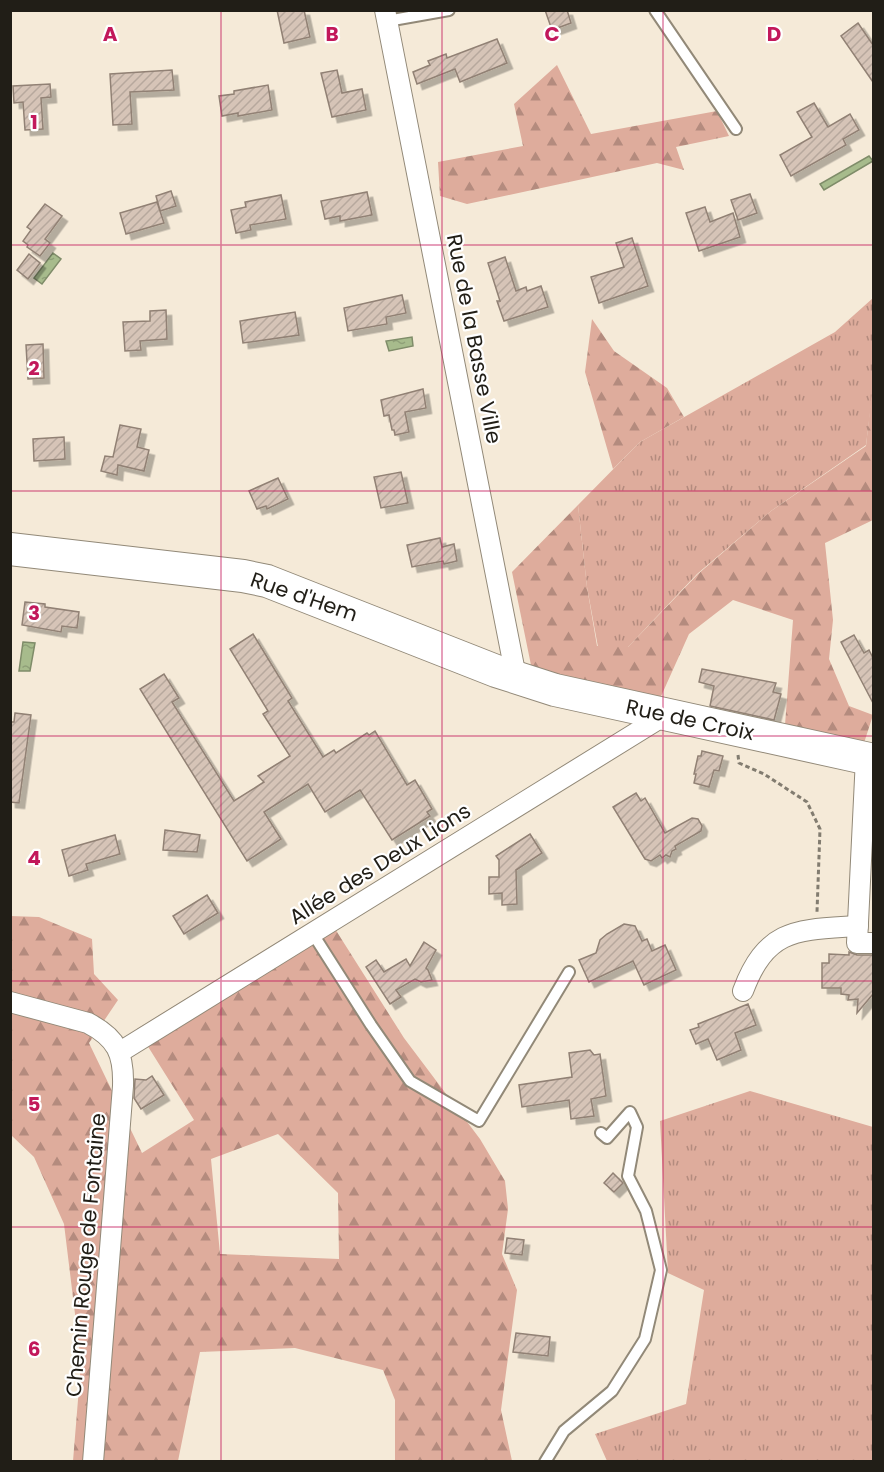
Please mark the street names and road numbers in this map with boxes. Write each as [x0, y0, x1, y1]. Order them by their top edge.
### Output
street label: Rue de la Basse Ville [440, 232, 509, 446]
street label: Rue d'Hem [247, 565, 362, 628]
street label: Rue de Croix [623, 692, 757, 747]
street label: Allée des Deux Lions [283, 796, 476, 931]
street label: Chemin Rouge de Fontaine [59, 1112, 112, 1398]

